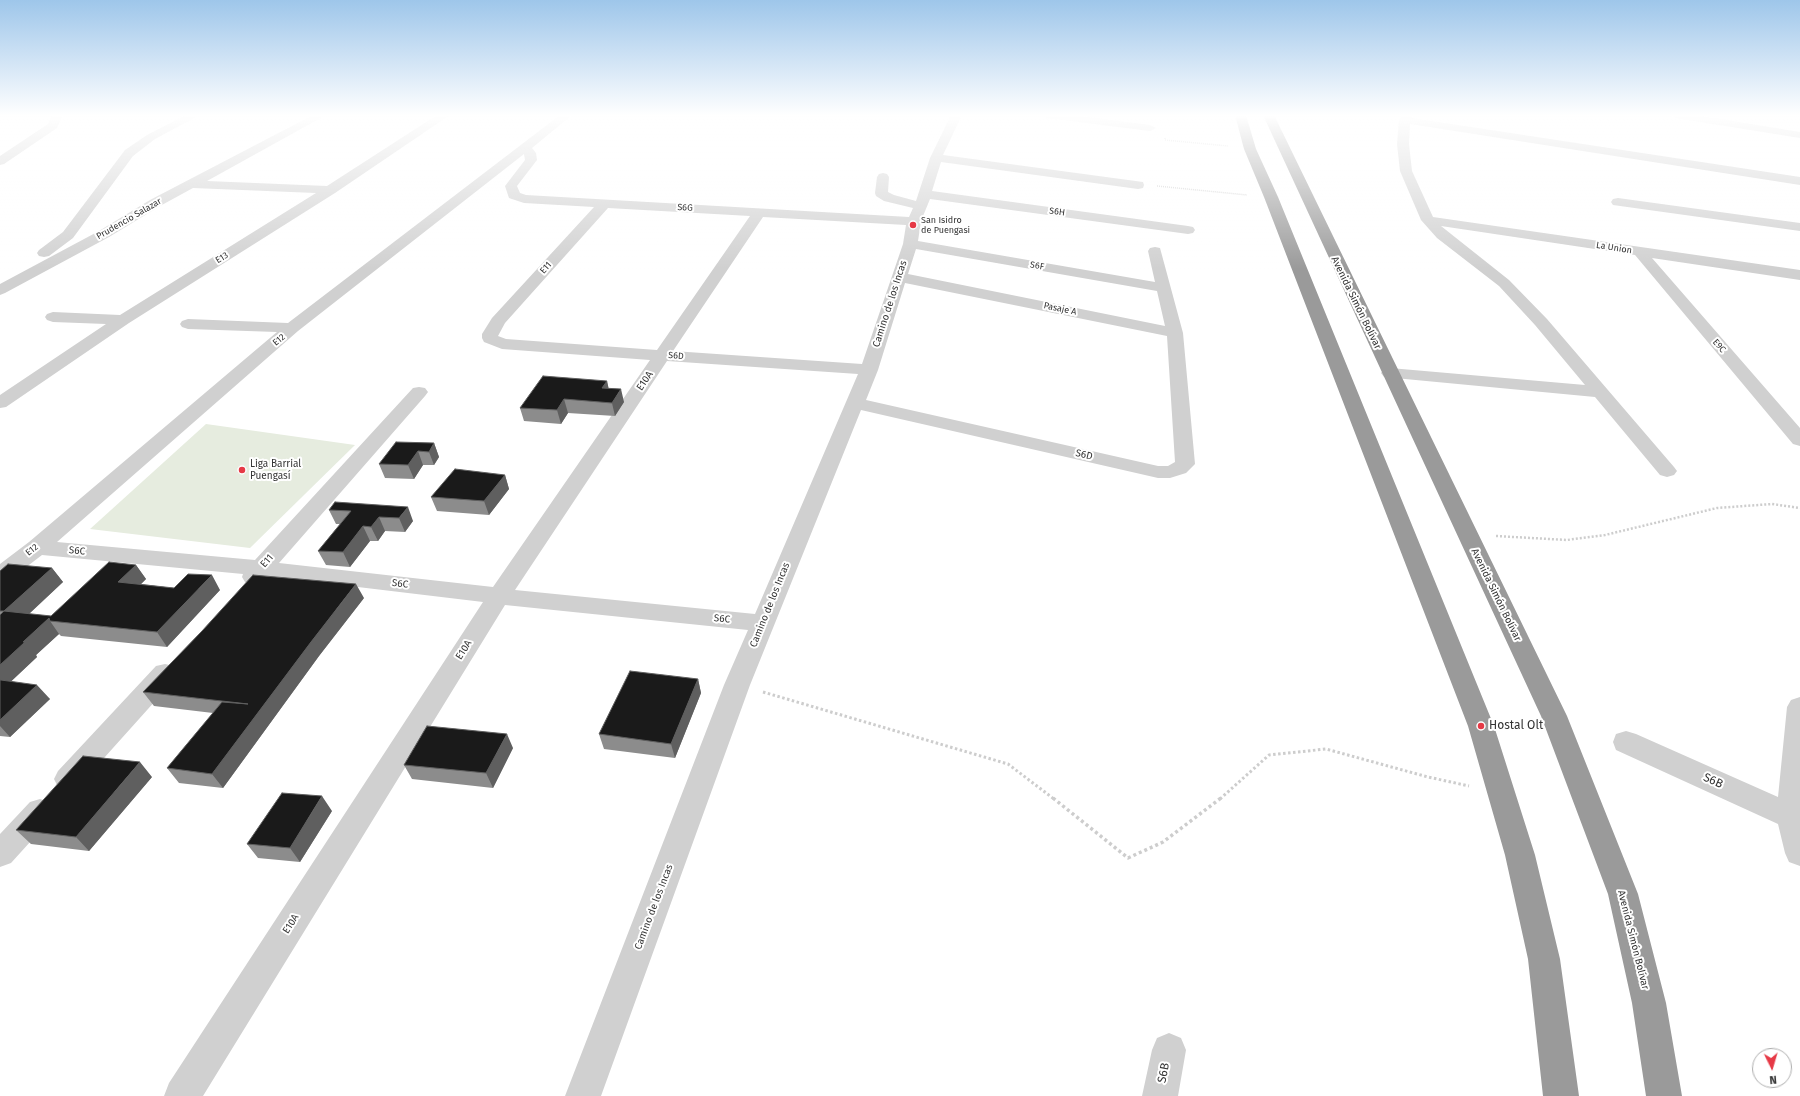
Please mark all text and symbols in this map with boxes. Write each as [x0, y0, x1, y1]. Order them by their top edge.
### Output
street label: Prudencio Salazar [95, 196, 163, 242]
street label: S6G [677, 202, 693, 214]
street label: S6H [1048, 206, 1066, 218]
place label: San Isidro de Puengasi [921, 215, 970, 236]
marker: San Isidro de Puengasi [908, 220, 918, 230]
street label: La Union [1595, 240, 1633, 256]
street label: E13 [214, 250, 230, 266]
street label: Avenida Simón Bolívar [1328, 255, 1384, 351]
street label: Camino de los Incas [870, 259, 910, 349]
street label: S6F [1029, 259, 1045, 273]
street label: E11 [538, 260, 554, 276]
street label: Pasaje A [1043, 300, 1077, 318]
street label: E12 [271, 332, 287, 348]
street label: E9C [1710, 337, 1728, 355]
street label: S6D [668, 350, 684, 362]
street label: E10A [634, 369, 656, 393]
street label: S6D [1074, 447, 1094, 463]
place label: Liga Barrial Puengasí [250, 458, 301, 482]
marker: Liga Barrial Puengasí [237, 465, 247, 475]
street label: E12 [24, 542, 40, 558]
street label: S6C [68, 544, 86, 558]
street label: Avenida Simón Bolívar [1468, 547, 1524, 643]
street label: E11 [258, 552, 276, 570]
street label: Camino de los Incas [748, 561, 792, 649]
street label: S6C [391, 577, 409, 591]
street label: S6C [713, 612, 731, 626]
street label: E10A [453, 638, 475, 662]
place label: Hostal Olt [1489, 719, 1543, 733]
marker: Hostal Olt [1476, 721, 1486, 731]
street label: S6B [1701, 770, 1725, 792]
street label: Camino de los Incas [632, 863, 676, 951]
street label: Avenida Simón Bolívar [1615, 889, 1651, 991]
street label: E10A [280, 912, 302, 936]
north arrow [1752, 1048, 1792, 1088]
street label: S6B [1155, 1062, 1173, 1084]
text: N [1769, 1073, 1777, 1086]

